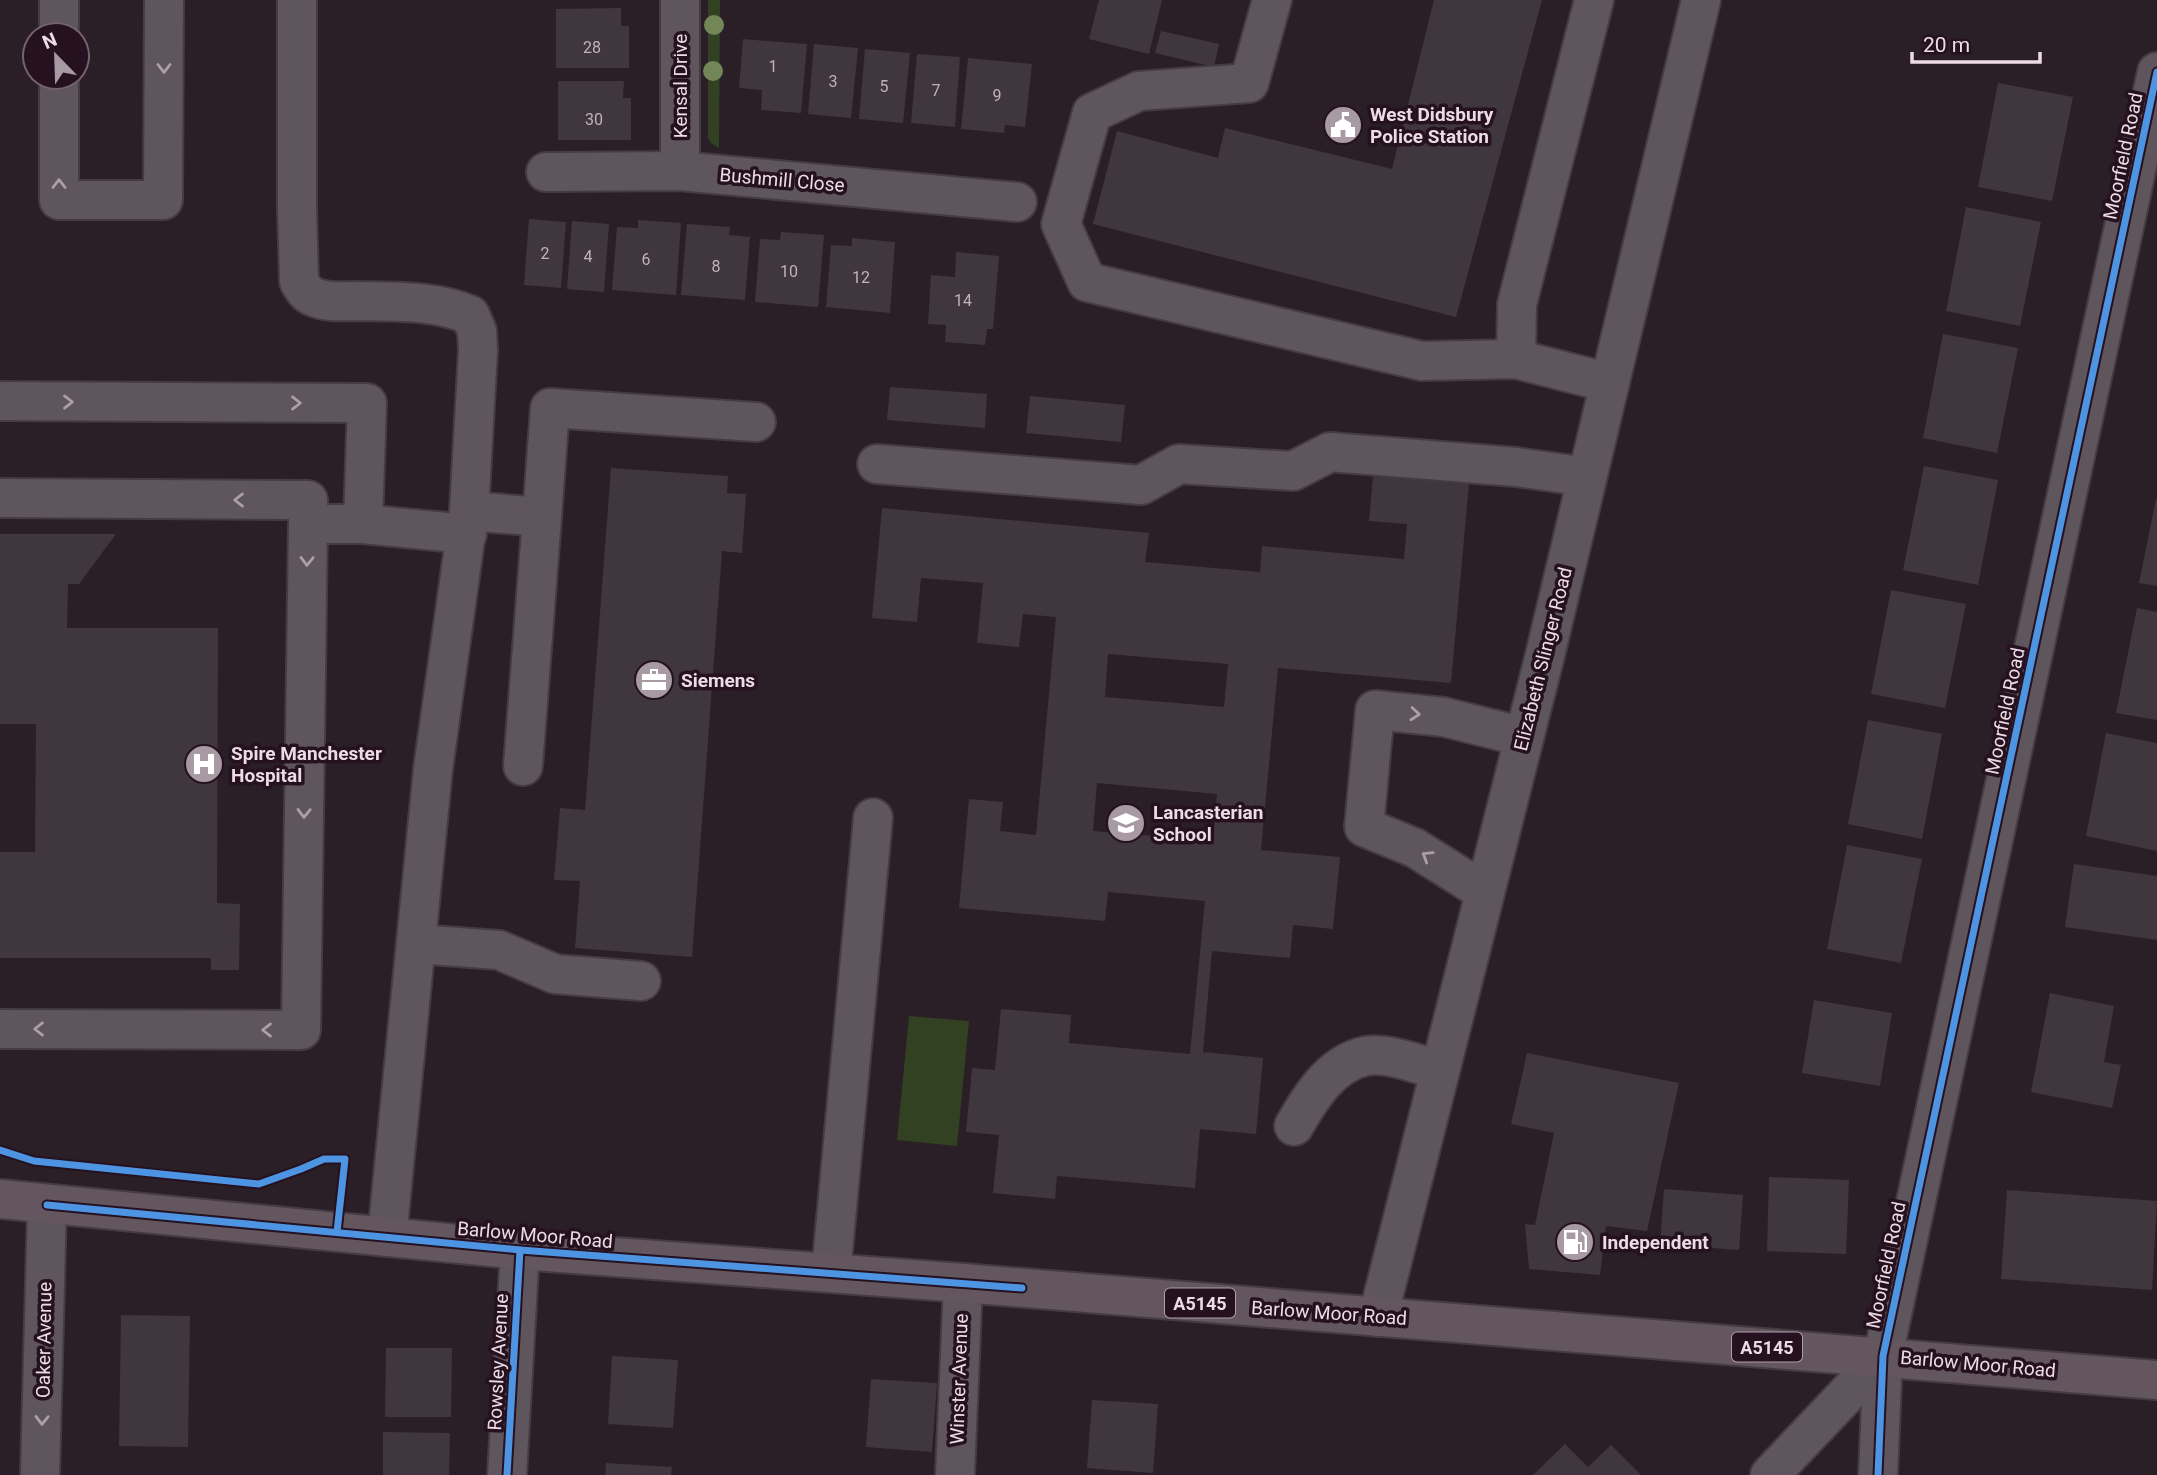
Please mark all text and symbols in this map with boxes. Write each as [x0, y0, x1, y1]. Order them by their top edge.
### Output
north arrow [21, 21, 91, 91]
scale bar [1912, 21, 2040, 65]
text: N [39, 28, 60, 54]
text: 20 m [1923, 33, 1970, 57]
street label: Kensal Drive [669, 34, 692, 138]
house number: 28 [583, 38, 601, 57]
house number: 1 [769, 57, 778, 76]
one-way arrow [156, 63, 172, 74]
house number: 3 [829, 72, 838, 91]
house number: 5 [880, 77, 889, 96]
house number: 7 [932, 81, 941, 100]
house number: 9 [993, 86, 1002, 105]
street label: Moorfield Road [2098, 91, 2148, 221]
place label: West Didsbury Police Station [1370, 103, 1494, 148]
public building icon: West Didsbury Police Station [1322, 104, 1364, 146]
house number: 30 [585, 110, 603, 129]
street label: Bushmill Close [718, 163, 846, 197]
one-way arrow [51, 178, 67, 189]
house number: 2 [541, 244, 550, 263]
house number: 4 [584, 247, 593, 266]
house number: 6 [642, 250, 651, 269]
house number: 8 [712, 257, 721, 276]
house number: 10 [780, 262, 798, 281]
house number: 12 [852, 268, 870, 287]
house number: 14 [954, 291, 972, 310]
one-way arrow [63, 394, 74, 410]
one-way arrow [291, 395, 301, 411]
one-way arrow [233, 492, 244, 508]
one-way arrow [299, 556, 315, 567]
street label: Elizabeth Slinger Road [1509, 565, 1577, 753]
street label: Moorfield Road [1980, 646, 2030, 776]
office icon: Siemens [633, 659, 675, 701]
place label: Siemens [681, 669, 755, 692]
one-way arrow [1409, 706, 1420, 721]
place label: Spire Manchester Hospital [231, 742, 382, 787]
hospital icon: Spire Manchester Hospital [183, 743, 225, 785]
place label: Lancasterian School [1153, 801, 1263, 846]
school or university icon: Lancasterian School [1105, 802, 1147, 844]
one-way arrow [296, 808, 312, 819]
one-way arrow [1422, 852, 1435, 865]
one-way arrow [33, 1021, 44, 1037]
one-way arrow [261, 1022, 271, 1038]
street label: Moorfield Road [1861, 1200, 1911, 1330]
street label: Barlow Moor Road [456, 1217, 614, 1253]
fuel station icon: Independent [1554, 1221, 1596, 1263]
place label: Independent [1602, 1231, 1709, 1254]
street label: Oaker Avenue [31, 1282, 57, 1398]
road number: A5145 [1165, 1288, 1235, 1318]
street label: Rowsley Avenue [483, 1293, 513, 1431]
street label: Barlow Moor Road [1250, 1296, 1408, 1330]
street label: Winster Avenue [945, 1313, 973, 1445]
road number: A5145 [1732, 1332, 1802, 1362]
street label: Barlow Moor Road [1899, 1346, 2057, 1382]
one-way arrow [34, 1415, 49, 1426]

